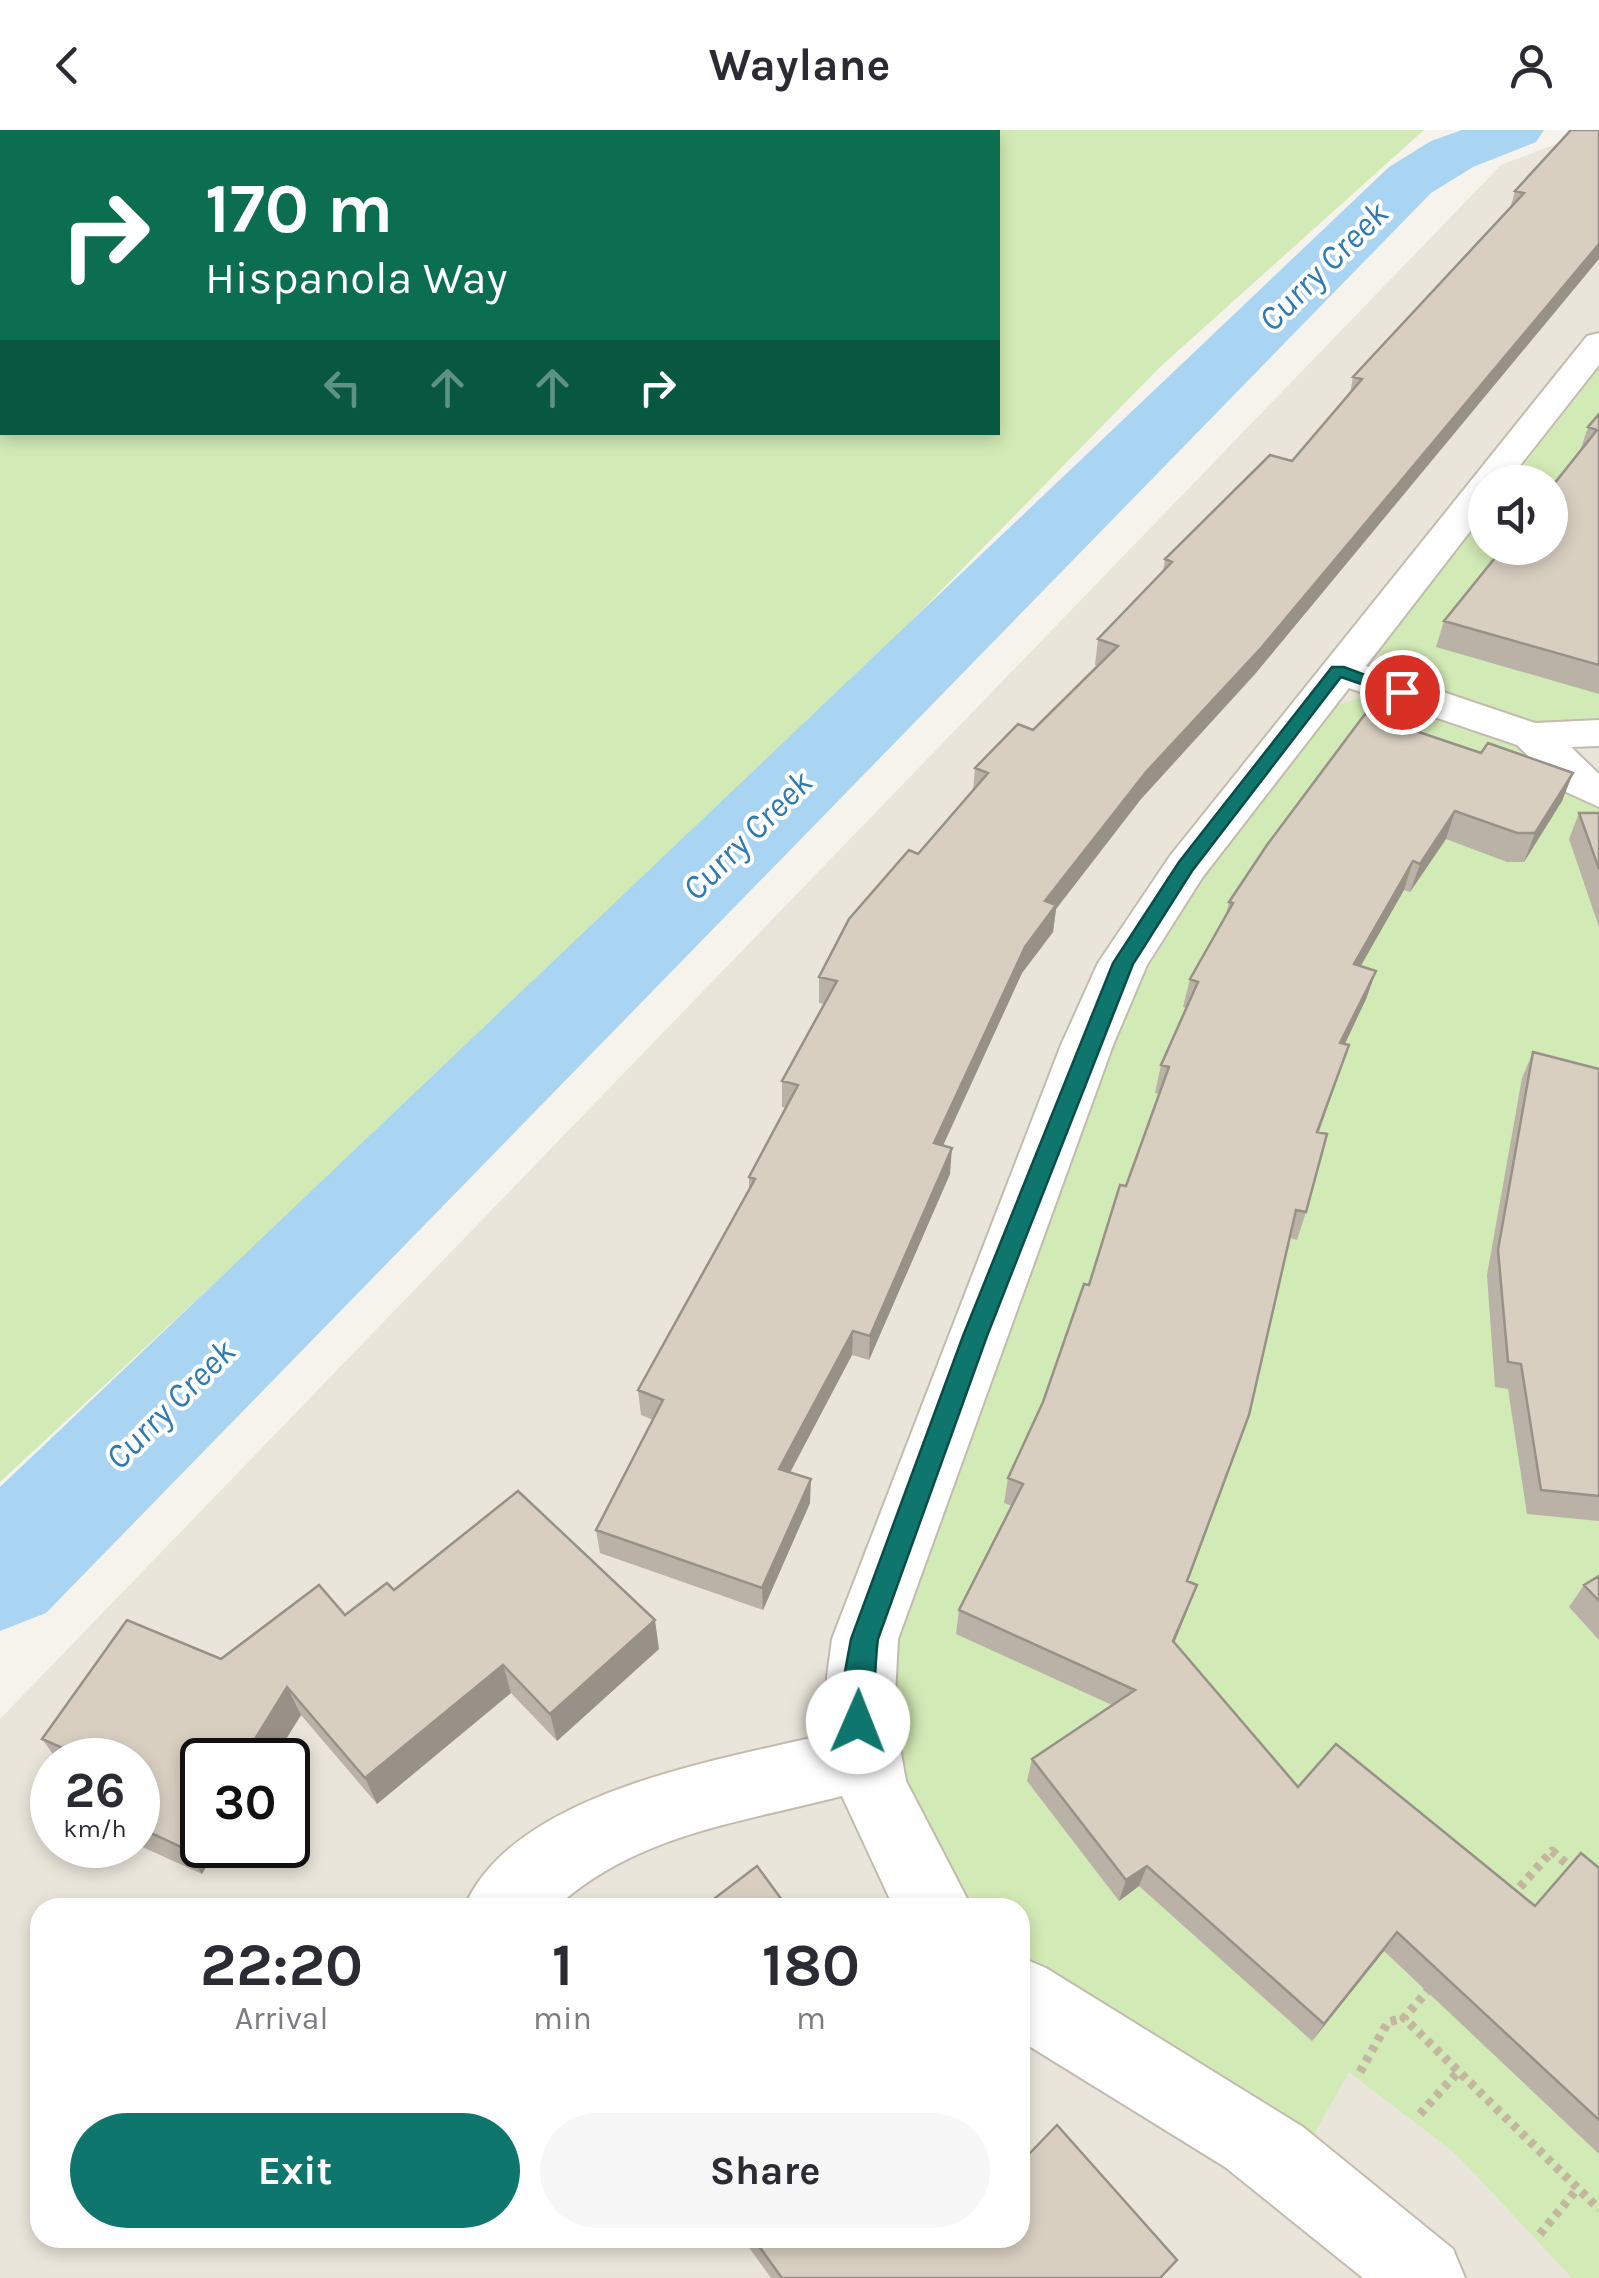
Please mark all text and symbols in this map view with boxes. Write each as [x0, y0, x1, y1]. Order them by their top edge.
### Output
icon: back [40, 38, 95, 93]
icon: person [1504, 38, 1559, 93]
text: Waylane [709, 39, 890, 91]
text: 170 m [205, 168, 393, 250]
icon: right [40, 170, 170, 300]
water label: Curry Creek [1250, 193, 1397, 340]
text: Hispanola Way [205, 252, 508, 304]
icon: left [315, 360, 370, 415]
icon: ahead [420, 360, 475, 415]
icon: ahead [525, 360, 580, 415]
icon: right [630, 360, 685, 415]
map controls [1468, 465, 1568, 565]
button: sound [1468, 465, 1568, 565]
pin [1360, 650, 1445, 735]
icon: arrive [1375, 665, 1430, 720]
water label: Curry Creek [674, 762, 821, 909]
water label: Curry Creek [97, 1331, 244, 1478]
position arrow [806, 1670, 910, 1774]
speed limit sign: 30 [180, 1738, 310, 1868]
text: 26 [65, 1761, 125, 1820]
text: km/h [63, 1814, 127, 1843]
text: 22:20 [200, 1930, 363, 2000]
text: 1 [552, 1930, 573, 2000]
text: 180 [762, 1930, 860, 2000]
text: Arrival [235, 2000, 328, 2037]
text: min [533, 2000, 592, 2037]
text: m [796, 2000, 826, 2037]
button: Exit [70, 2113, 520, 2228]
button: Share [540, 2113, 990, 2228]

